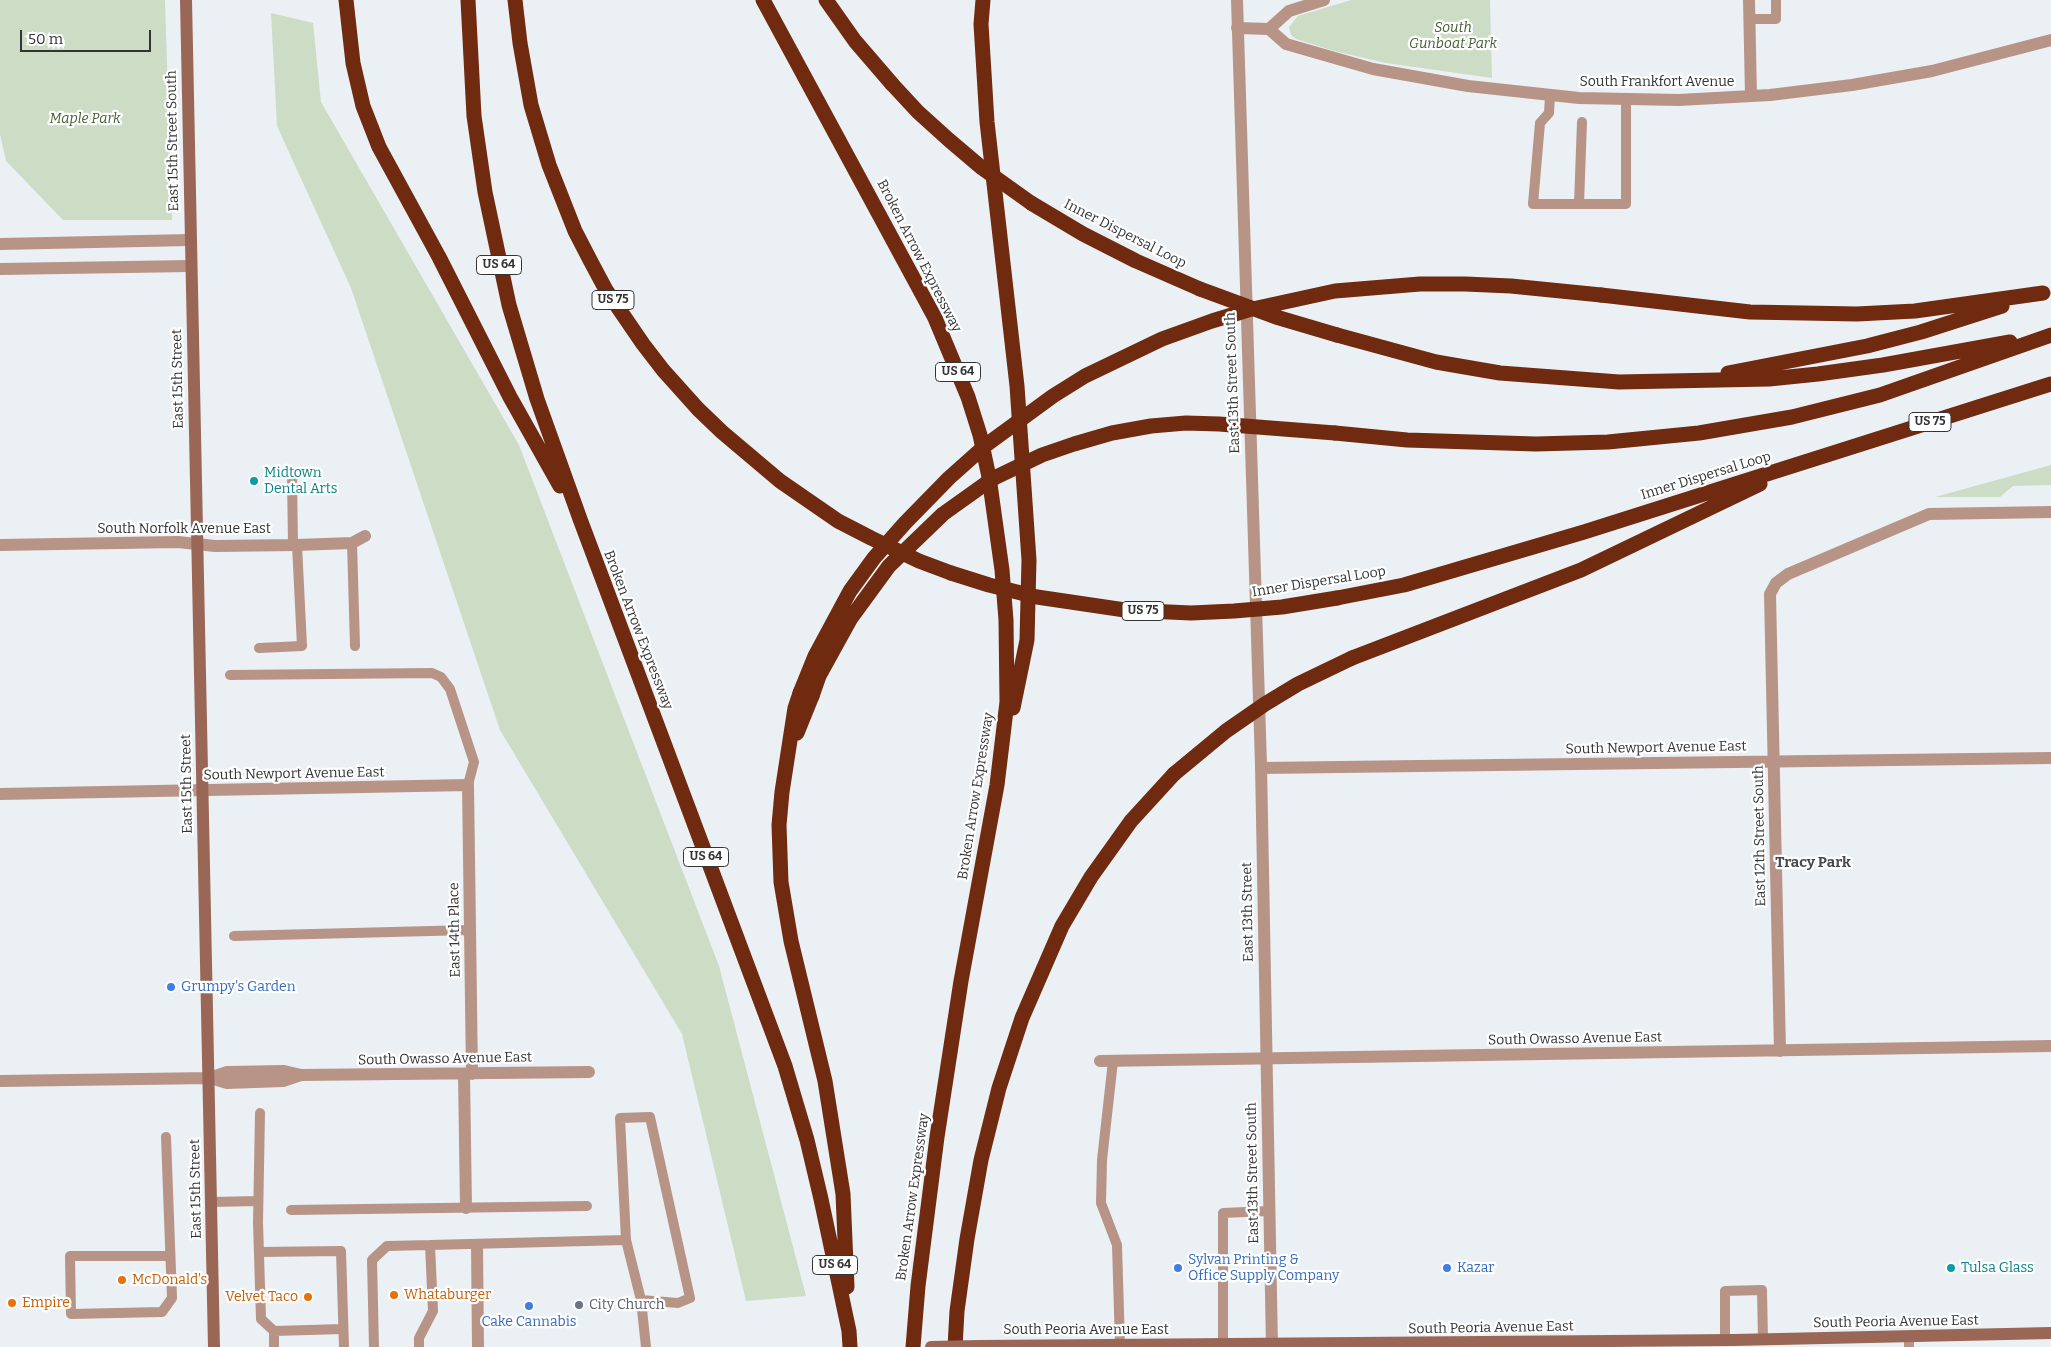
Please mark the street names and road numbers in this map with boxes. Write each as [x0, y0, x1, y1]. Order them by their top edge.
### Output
street label: East 15th Street South [163, 70, 183, 212]
street label: South Frankfort Avenue [1579, 74, 1735, 90]
street label: Broken Arrow Expressway [873, 177, 965, 335]
street label: Inner Dispersal Loop [1061, 196, 1189, 272]
road number: US 64 [476, 256, 522, 274]
road number: US 75 [592, 290, 634, 310]
street label: East 13th Street South [1222, 312, 1244, 454]
street label: East 15th Street [169, 329, 187, 429]
road number: US 64 [936, 362, 980, 382]
road number: US 75 [1909, 412, 1951, 432]
street label: Inner Dispersal Loop [1639, 448, 1773, 504]
street label: South Norfolk Avenue East [97, 521, 271, 537]
street label: Broken Arrow Expressway [600, 548, 676, 712]
street label: Inner Dispersal Loop [1251, 563, 1387, 601]
road number: US 75 [1122, 602, 1164, 620]
street label: Broken Arrow Expressway [954, 711, 998, 881]
street label: East 15th Street [178, 734, 196, 834]
street label: South Newport Avenue East [1565, 738, 1747, 758]
street label: South Newport Avenue East [203, 764, 385, 784]
street label: East 12th Street South [1750, 765, 1770, 907]
road number: US 64 [684, 848, 728, 866]
street label: East 13th Street [1239, 862, 1257, 962]
street label: East 14th Place [446, 882, 464, 978]
street label: South Owasso Avenue East [1488, 1029, 1662, 1049]
street label: South Owasso Avenue East [358, 1049, 532, 1069]
street label: East 13th Street South [1243, 1102, 1263, 1244]
street label: Broken Arrow Expressway [893, 1112, 933, 1282]
street label: East 15th Street [187, 1139, 205, 1239]
road number: US 64 [812, 1256, 858, 1274]
street label: South Peoria Avenue East [1813, 1312, 1979, 1332]
street label: South Peoria Avenue East [1408, 1318, 1574, 1338]
street label: South Peoria Avenue East [1003, 1322, 1169, 1338]

